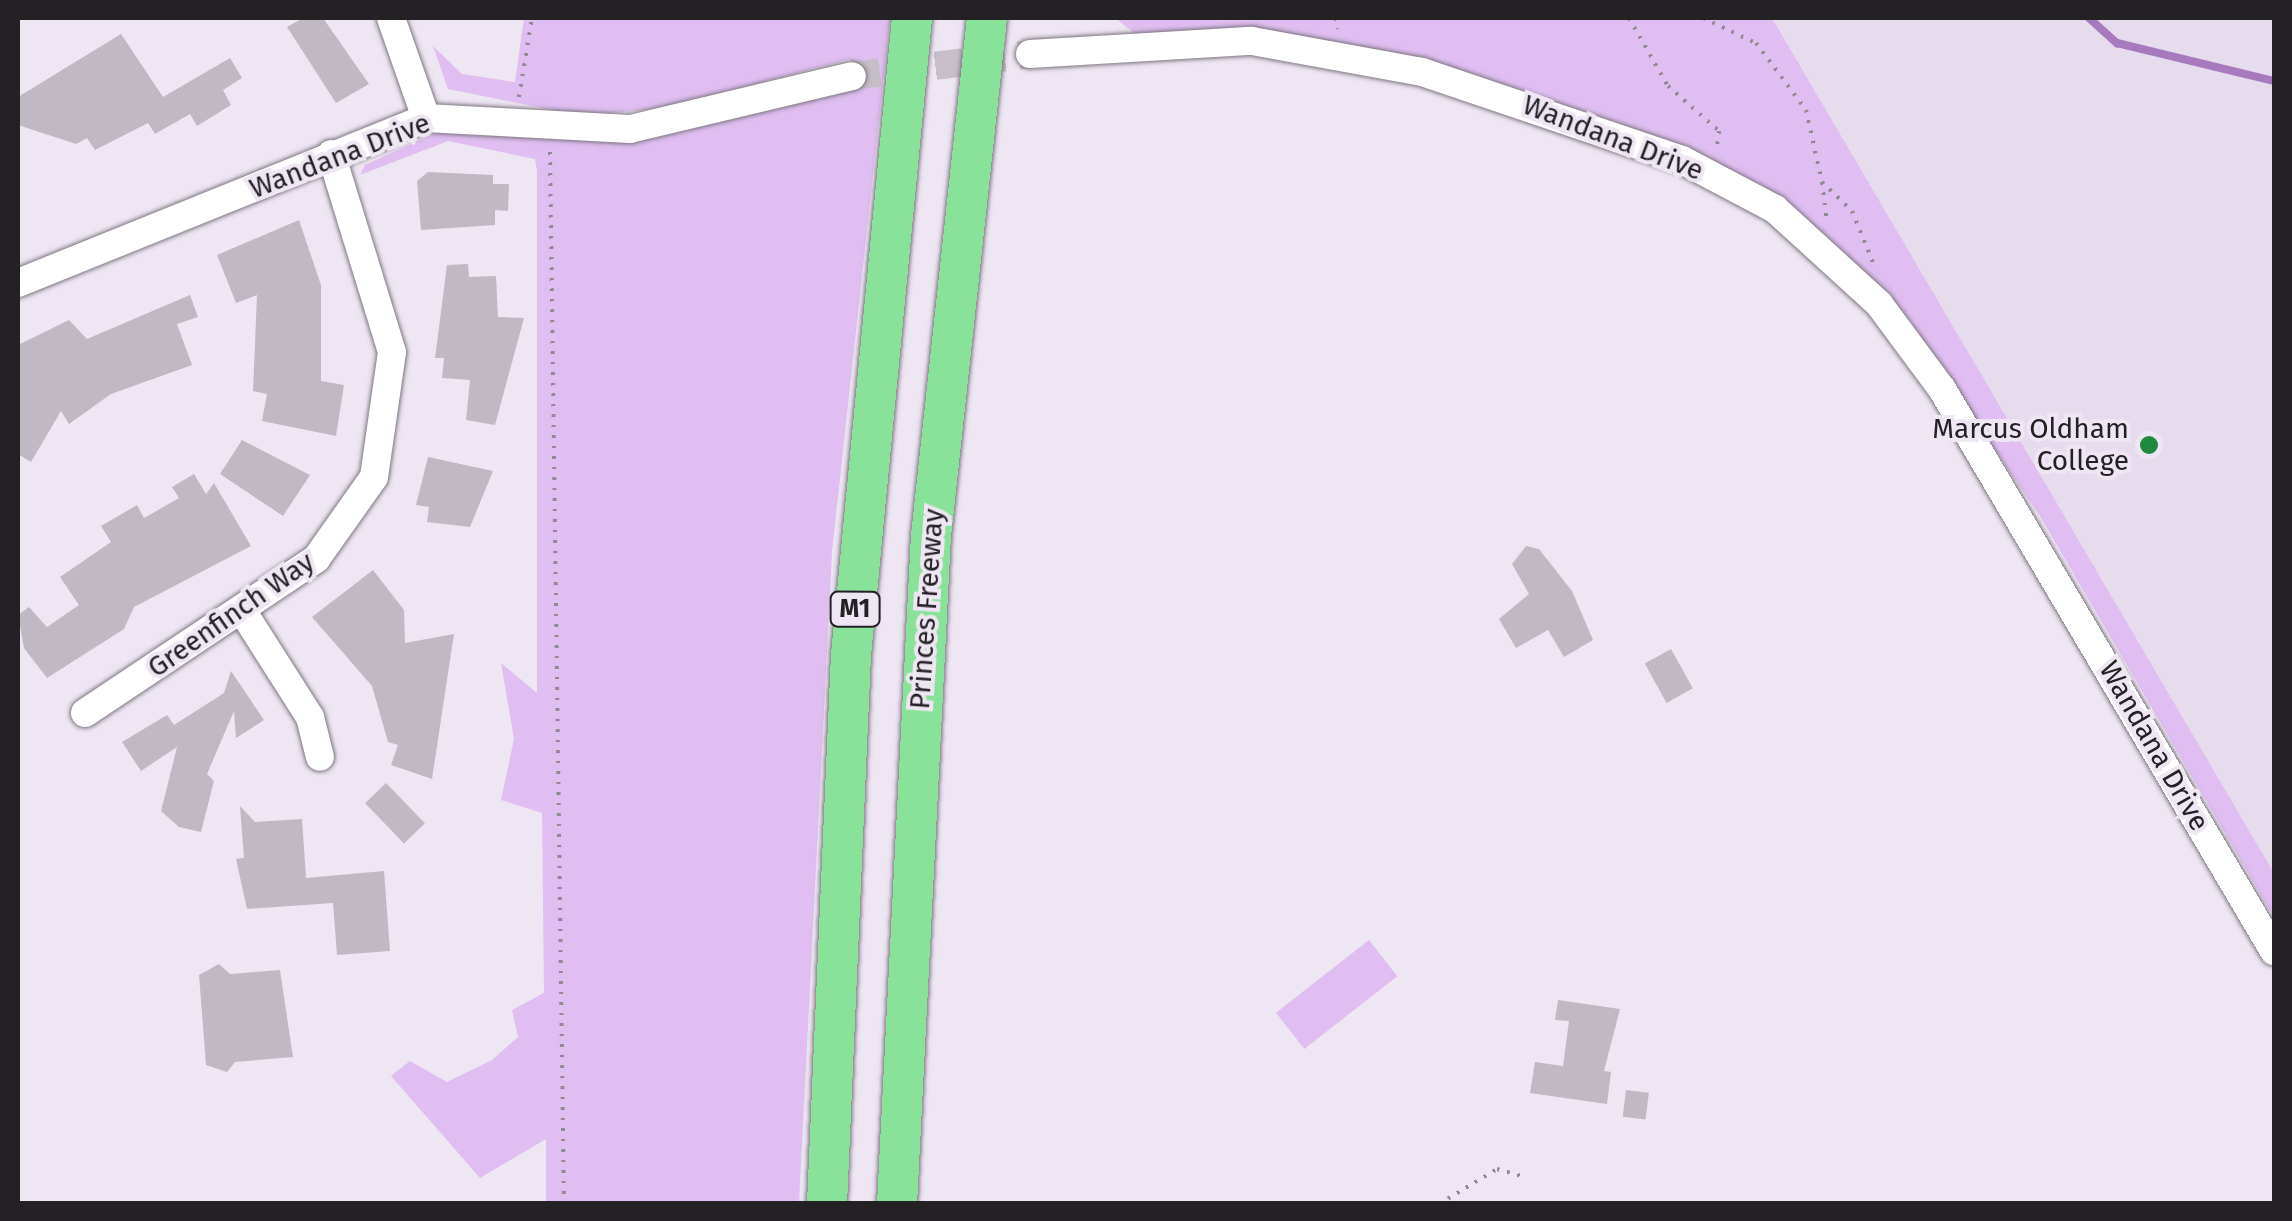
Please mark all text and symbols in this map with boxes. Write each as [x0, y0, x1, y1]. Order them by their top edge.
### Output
street label: Wandana Drive [1518, 88, 1708, 188]
street label: Wandana Drive [245, 106, 435, 206]
place label: Marcus Oldham College [1932, 412, 2129, 478]
marker: Marcus Oldham College [2138, 434, 2160, 456]
street label: Princes Freeway [903, 508, 951, 710]
street label: Greenfinch Way [141, 545, 321, 685]
road number: M1 [828, 589, 882, 629]
street label: Wandana Drive [2092, 655, 2216, 837]

